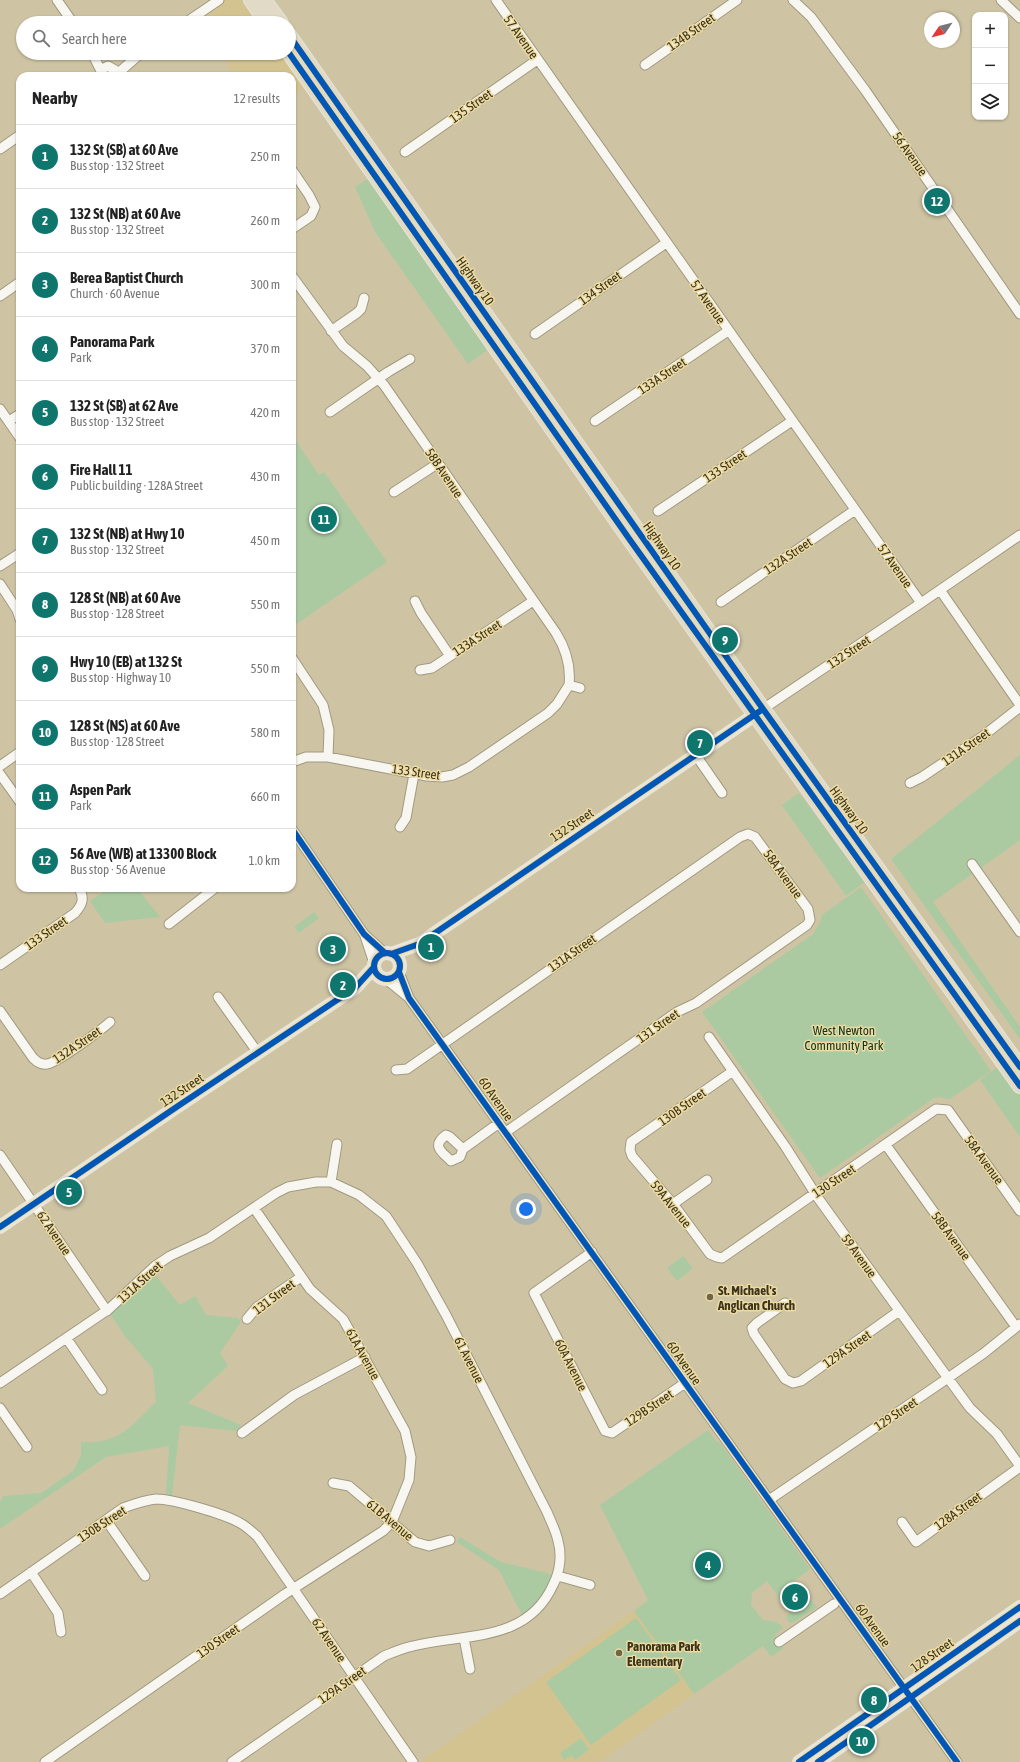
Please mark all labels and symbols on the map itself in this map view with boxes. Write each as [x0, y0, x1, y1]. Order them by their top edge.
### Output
street label: 134B Street [664, 10, 718, 54]
street label: 57 Avenue [501, 12, 542, 62]
north arrow [924, 12, 960, 48]
street label: 135 Street [447, 86, 495, 126]
street label: 56 Avenue [890, 129, 931, 179]
pin: 12 [924, 186, 950, 216]
street label: Highway 10 [453, 254, 497, 308]
street label: 134 Street [576, 268, 624, 308]
street label: 57 Avenue [688, 277, 729, 327]
street label: 133A Street [635, 354, 689, 398]
street label: 58B Avenue [422, 446, 466, 501]
street label: 133 Street [701, 446, 750, 486]
pin: 11 [311, 504, 337, 534]
street label: Highway 10 [640, 519, 684, 573]
street label: 132A Street [761, 534, 815, 578]
street label: 57 Avenue [875, 541, 916, 591]
street label: 133A Street [450, 617, 504, 659]
pin: 9 [712, 625, 738, 655]
street label: 132 Street [825, 632, 874, 672]
street label: 131A Street [939, 725, 993, 769]
pin: 7 [687, 728, 713, 758]
street label: 133 Street [391, 761, 441, 783]
street label: Highway 10 [827, 783, 871, 837]
street label: 132 Street [548, 805, 597, 845]
street label: 58A Avenue [760, 847, 806, 901]
street label: 133 Street [22, 913, 70, 953]
street label: 131A Street [545, 931, 599, 975]
pin: 1 [418, 932, 444, 962]
pin: 3 [320, 934, 346, 964]
pin: 2 [330, 970, 356, 1000]
street label: 131 Street [634, 1006, 682, 1046]
street label: 132A Street [50, 1023, 104, 1067]
park label: West Newton Community Park [805, 1023, 884, 1053]
street label: 132 Street [158, 1070, 207, 1110]
street label: 60 Avenue [476, 1074, 517, 1124]
street label: 130B Street [655, 1085, 709, 1129]
street label: 58A Avenue [961, 1133, 1007, 1187]
street label: 130 Street [810, 1161, 859, 1201]
pin: 5 [56, 1177, 82, 1207]
street label: 59A Avenue [647, 1177, 695, 1231]
your location [516, 1199, 536, 1219]
street label: 62 Avenue [34, 1208, 74, 1258]
street label: 58B Avenue [928, 1209, 974, 1263]
street label: 59 Avenue [838, 1231, 880, 1281]
street label: 131A Street [115, 1258, 166, 1306]
street label: 131 Street [250, 1276, 298, 1318]
place label: St. Michael's Anglican Church [717, 1283, 795, 1313]
marker: St. Michael's Anglican Church [705, 1292, 715, 1302]
street label: 61A Avenue [343, 1326, 383, 1382]
street label: 129A Street [820, 1327, 874, 1371]
street label: 61 Avenue [451, 1334, 487, 1386]
street label: 60A Avenue [552, 1336, 591, 1394]
street label: 60 Avenue [664, 1338, 705, 1388]
street label: 129B Street [622, 1386, 676, 1430]
street label: 129 Street [872, 1394, 921, 1434]
street label: 128A Street [931, 1489, 985, 1533]
street label: 61B Avenue [364, 1496, 416, 1544]
street label: 130B Street [75, 1503, 129, 1545]
pin: 4 [695, 1550, 721, 1580]
pin: 6 [782, 1582, 808, 1612]
street label: 60 Avenue [852, 1600, 894, 1650]
street label: 62 Avenue [309, 1615, 349, 1665]
street label: 130 Street [194, 1621, 242, 1661]
street label: 128 Street [908, 1635, 956, 1675]
place label: Panorama Park Elementary [627, 1639, 700, 1669]
marker: Panorama Park Elementary [614, 1648, 624, 1658]
street label: 129A Street [315, 1663, 369, 1707]
pin: 8 [861, 1685, 887, 1715]
pin: 10 [849, 1726, 875, 1756]

